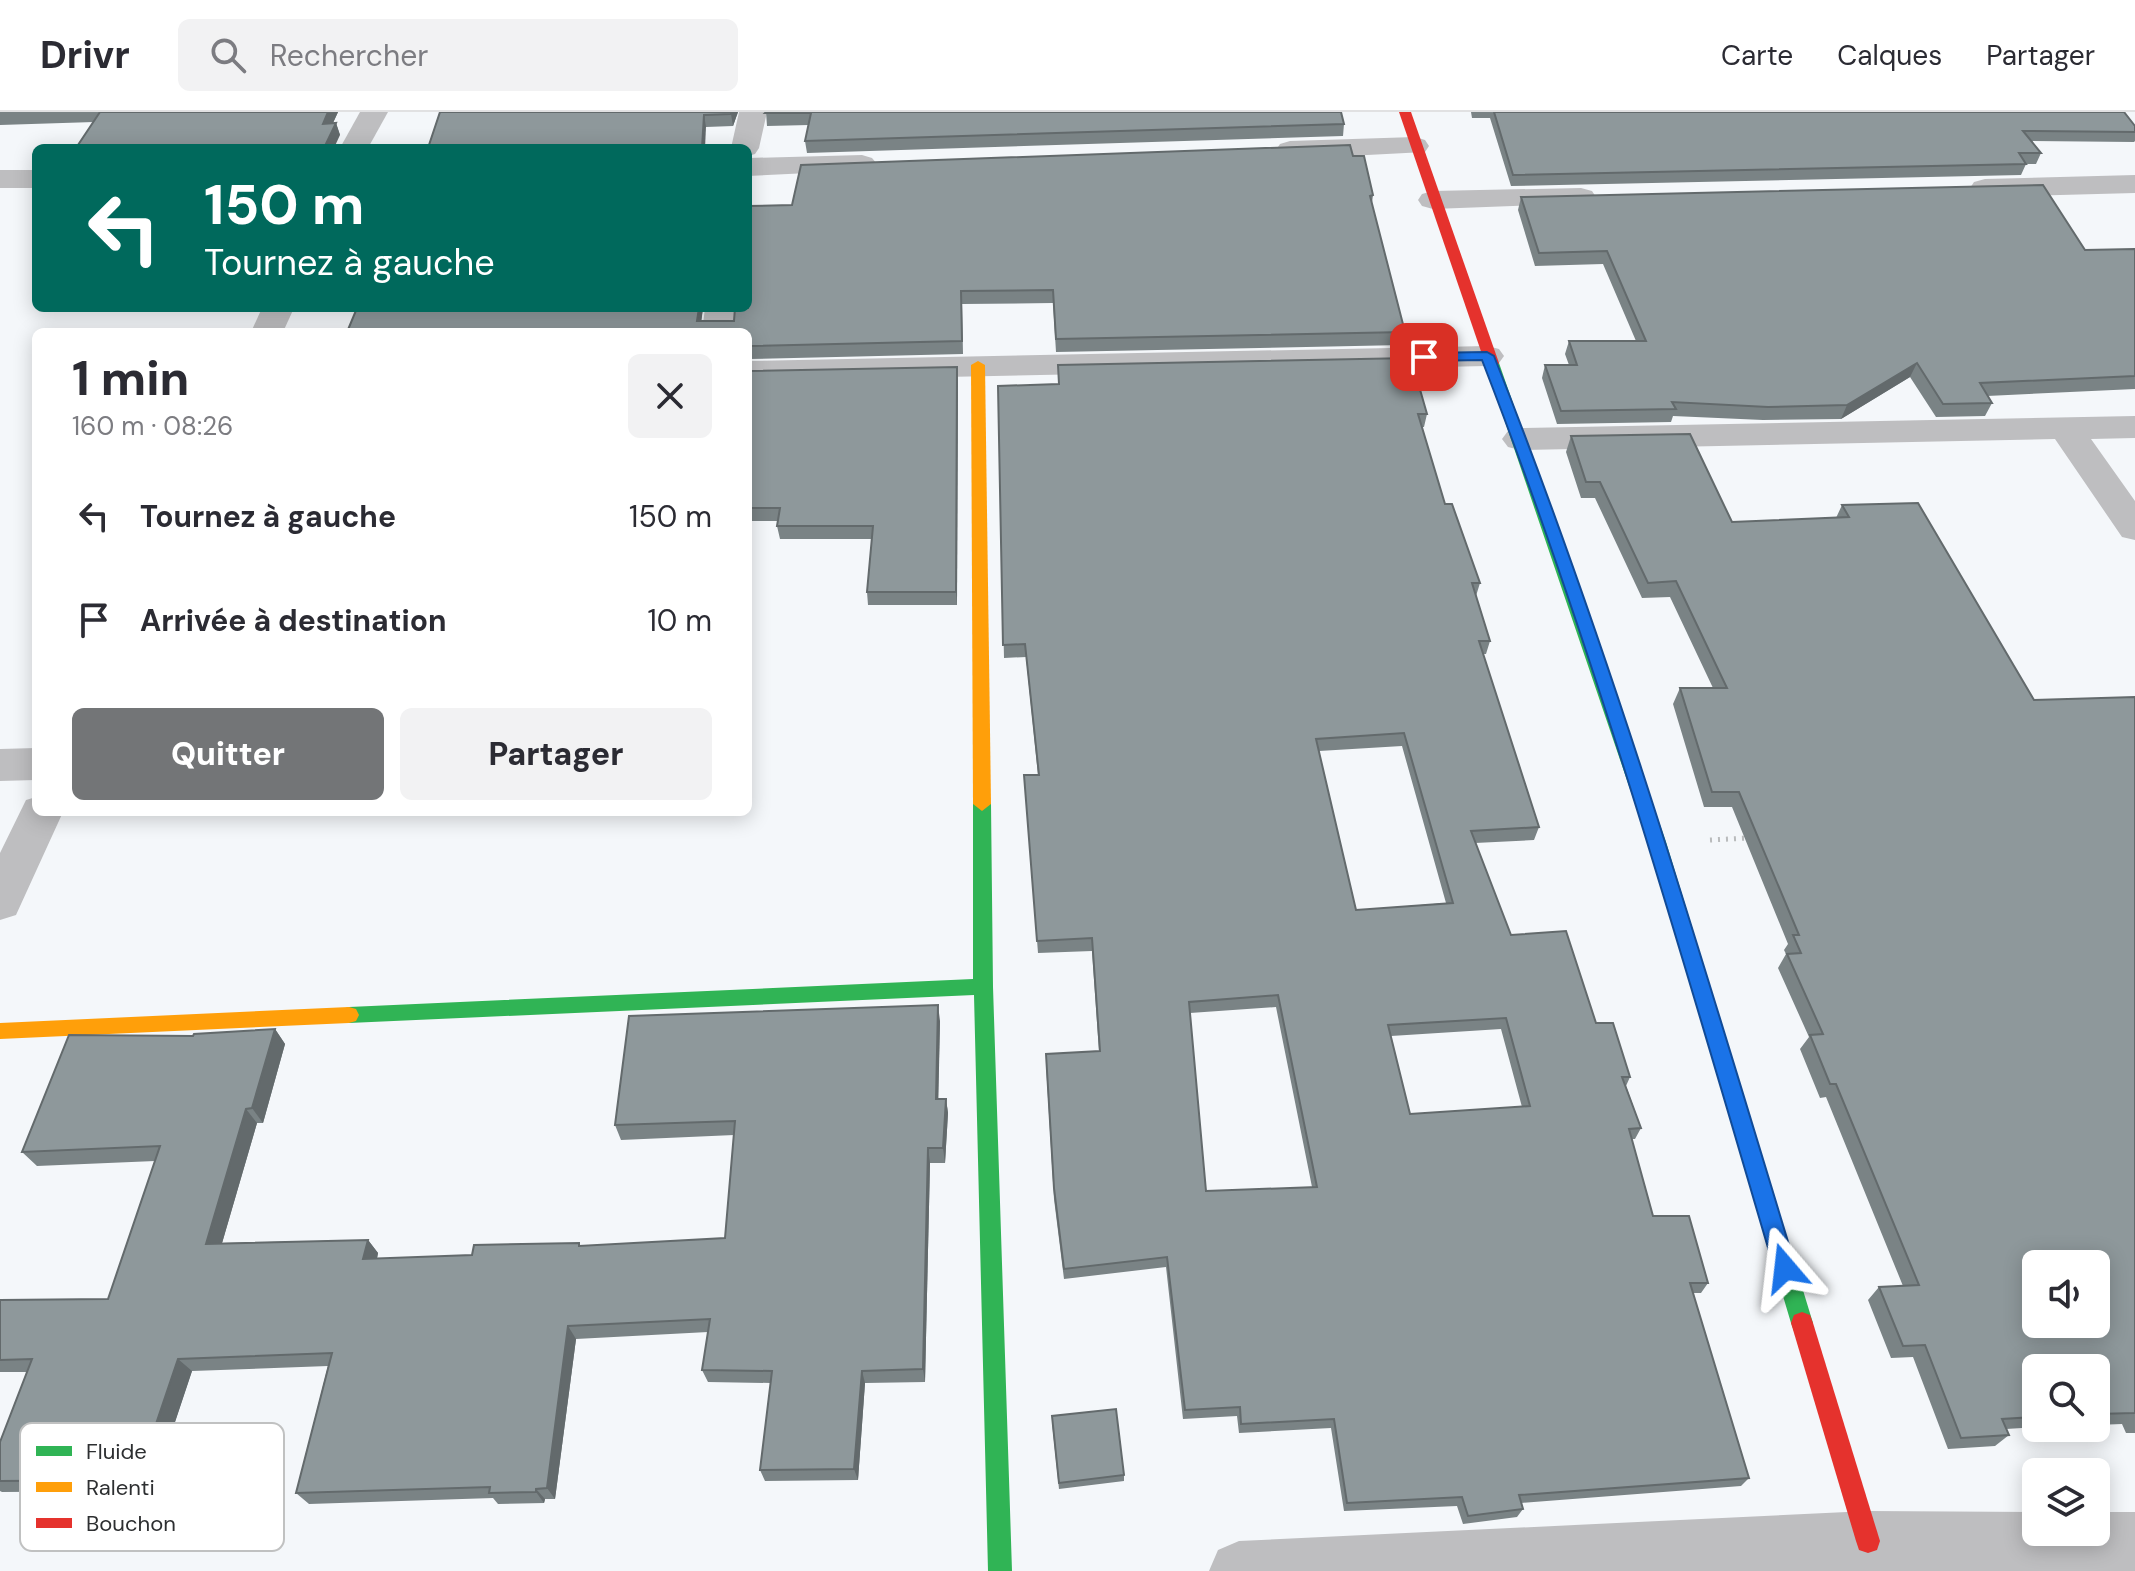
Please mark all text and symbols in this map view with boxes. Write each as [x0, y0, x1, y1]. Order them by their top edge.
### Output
search box [178, 19, 738, 91]
text: Drivr [40, 30, 130, 80]
icon: search [206, 33, 250, 77]
text: Rechercher [270, 36, 428, 75]
text: Carte [1721, 37, 1793, 74]
text: Calques [1837, 37, 1942, 74]
text: Partager [1986, 37, 2095, 74]
text: 150 m [204, 168, 365, 241]
icon: left [72, 176, 176, 280]
text: Tournez à gauche [204, 239, 495, 286]
pin [1390, 323, 1458, 391]
icon: arrive [1402, 335, 1446, 379]
text: 1 min [72, 347, 189, 410]
button: close [628, 354, 712, 438]
text: 160 m · 08:26 [72, 409, 233, 443]
icon: left [72, 494, 116, 538]
text: Tournez à gauche [140, 497, 396, 536]
text: 150 m [629, 497, 712, 536]
icon: arrive [72, 598, 116, 642]
text: Arrivée à destination [140, 601, 446, 640]
text: 10 m [647, 601, 712, 640]
button: Quitter [72, 708, 384, 800]
button: Partager [400, 708, 712, 800]
position arrow [1743, 1226, 1827, 1310]
map controls [2022, 1250, 2110, 1546]
button: sound [2022, 1250, 2110, 1338]
button: search [2022, 1354, 2110, 1442]
legend [20, 1423, 284, 1551]
text: Fluide [86, 1437, 147, 1466]
button: layers [2022, 1458, 2110, 1546]
text: Ralenti [86, 1473, 155, 1502]
text: Bouchon [86, 1509, 176, 1538]

